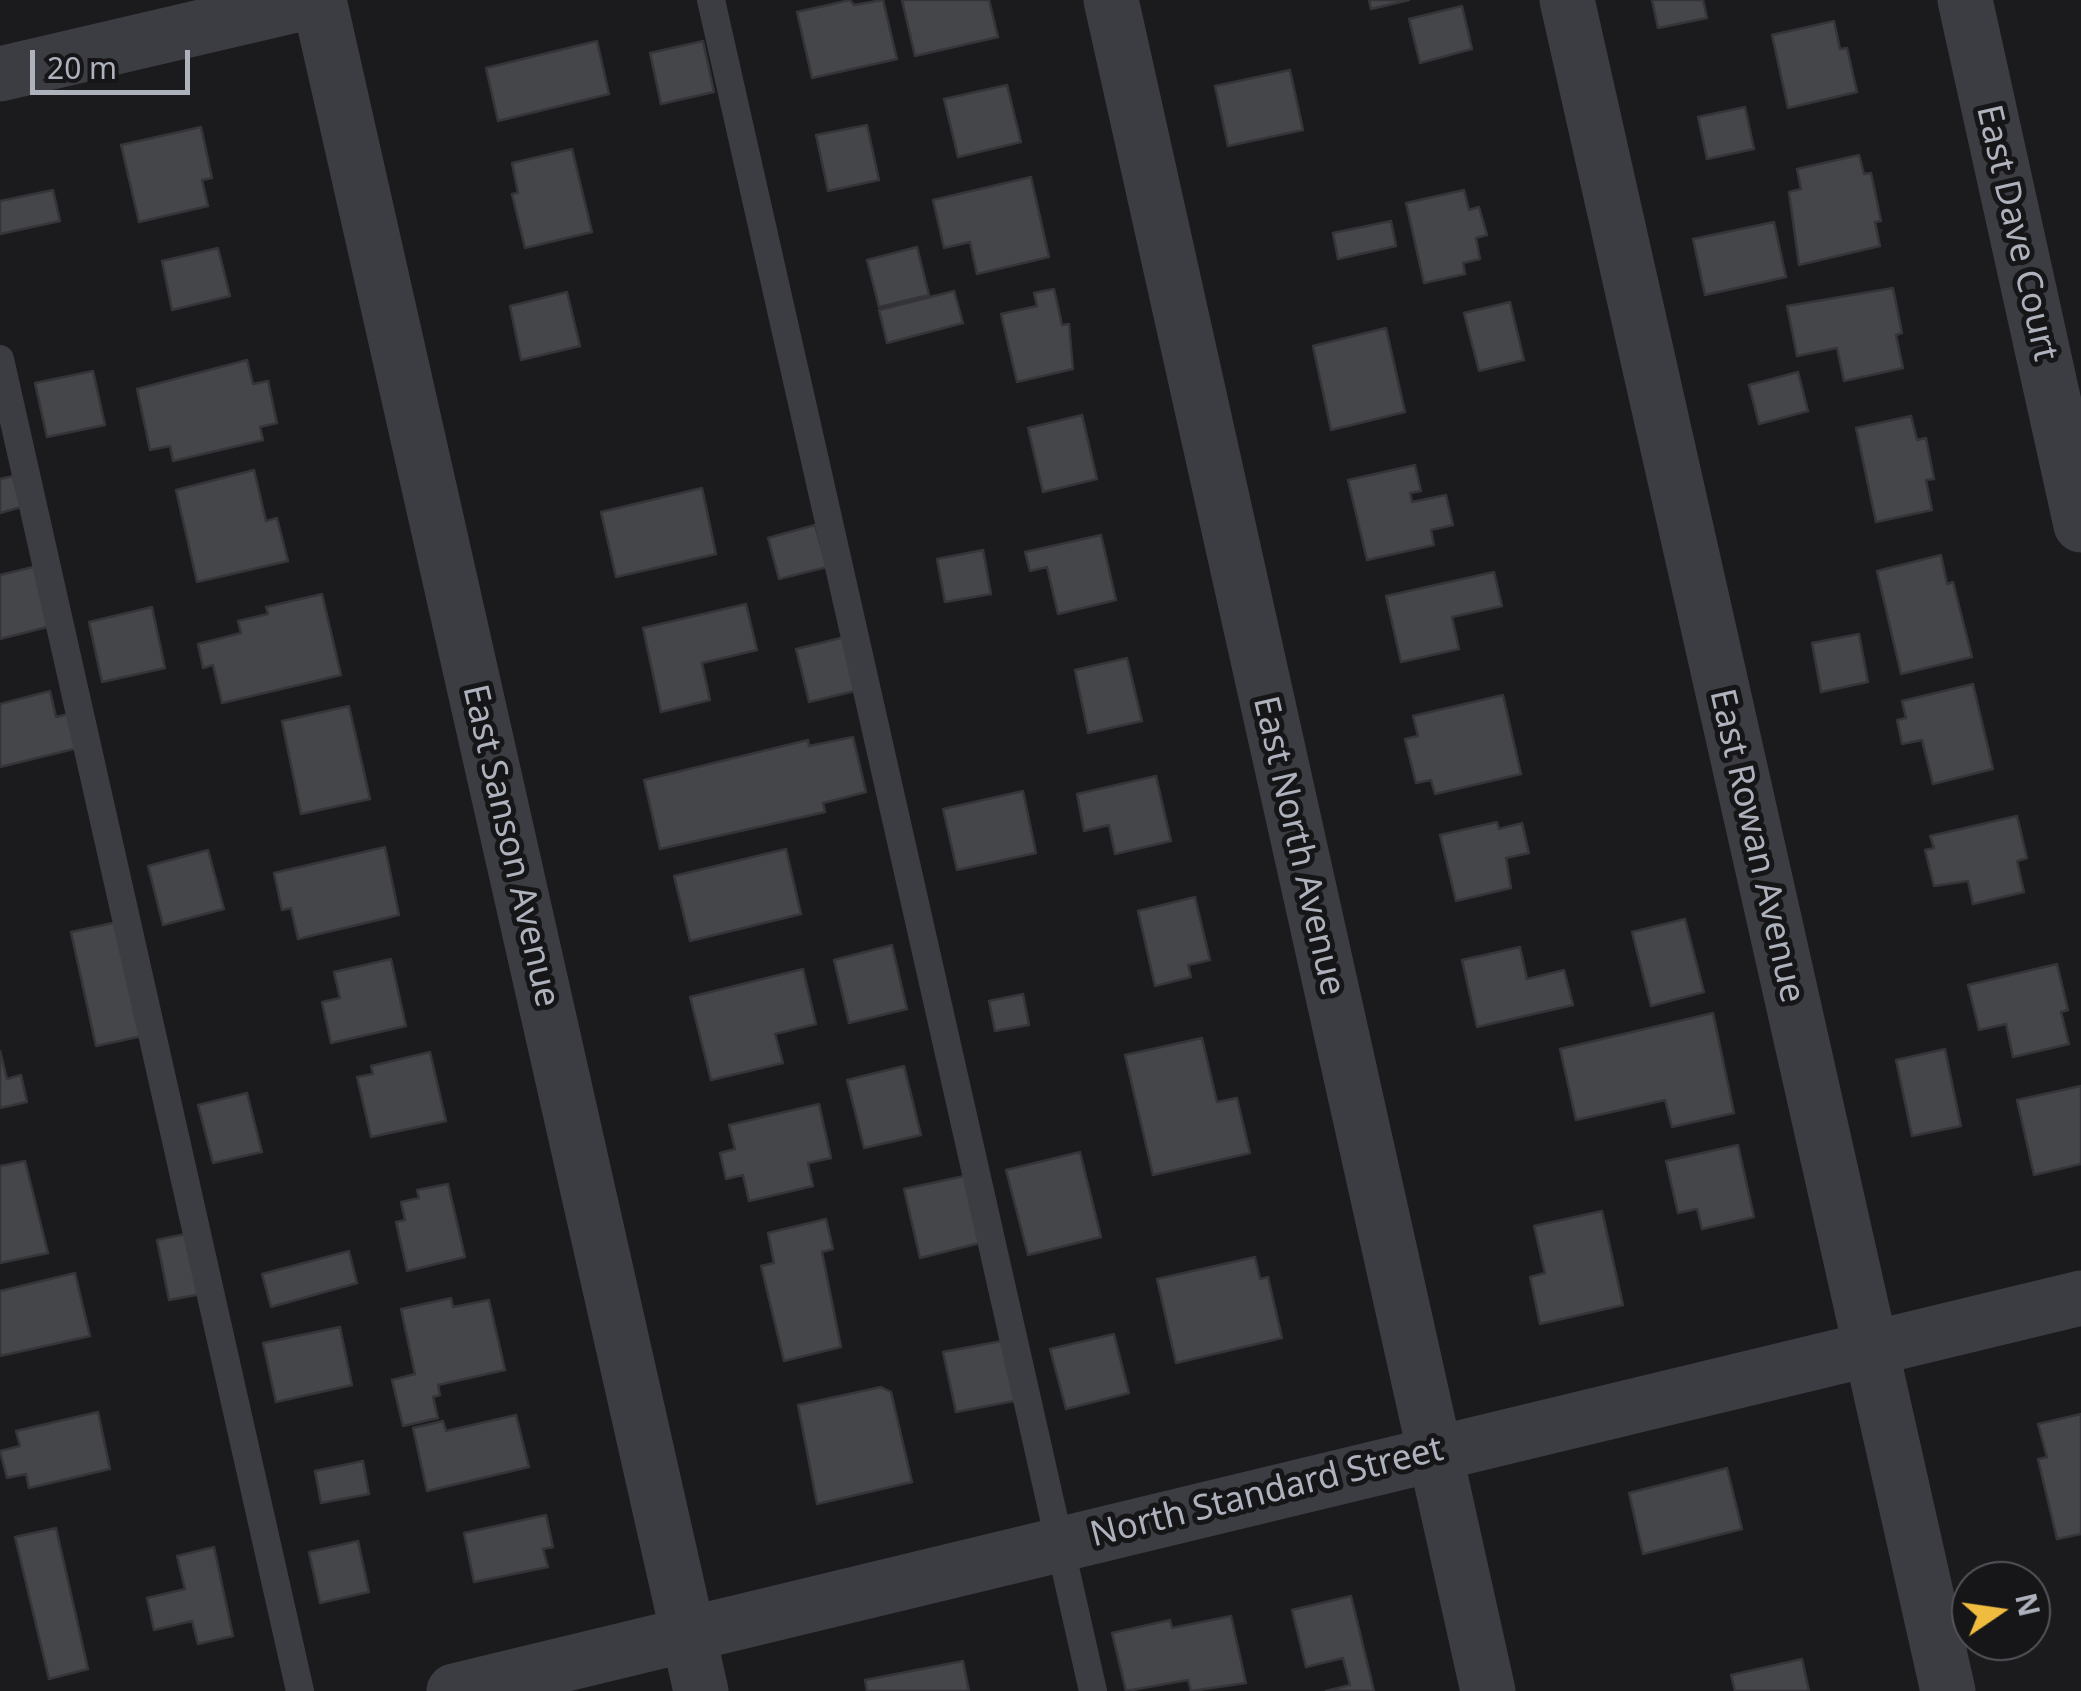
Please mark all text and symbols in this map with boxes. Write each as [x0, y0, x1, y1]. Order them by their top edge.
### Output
scale bar [35, 30, 195, 92]
text: 20 m [47, 47, 117, 88]
street label: East Dave Court [1966, 101, 2066, 365]
street label: East Sanson Avenue [452, 681, 568, 1011]
street label: East Rowan Avenue [1699, 685, 1813, 1007]
street label: East North Avenue [1243, 692, 1353, 1000]
street label: North Standard Street [1086, 1429, 1448, 1557]
north arrow [1951, 1561, 2051, 1661]
text: N [2007, 1589, 2049, 1620]

